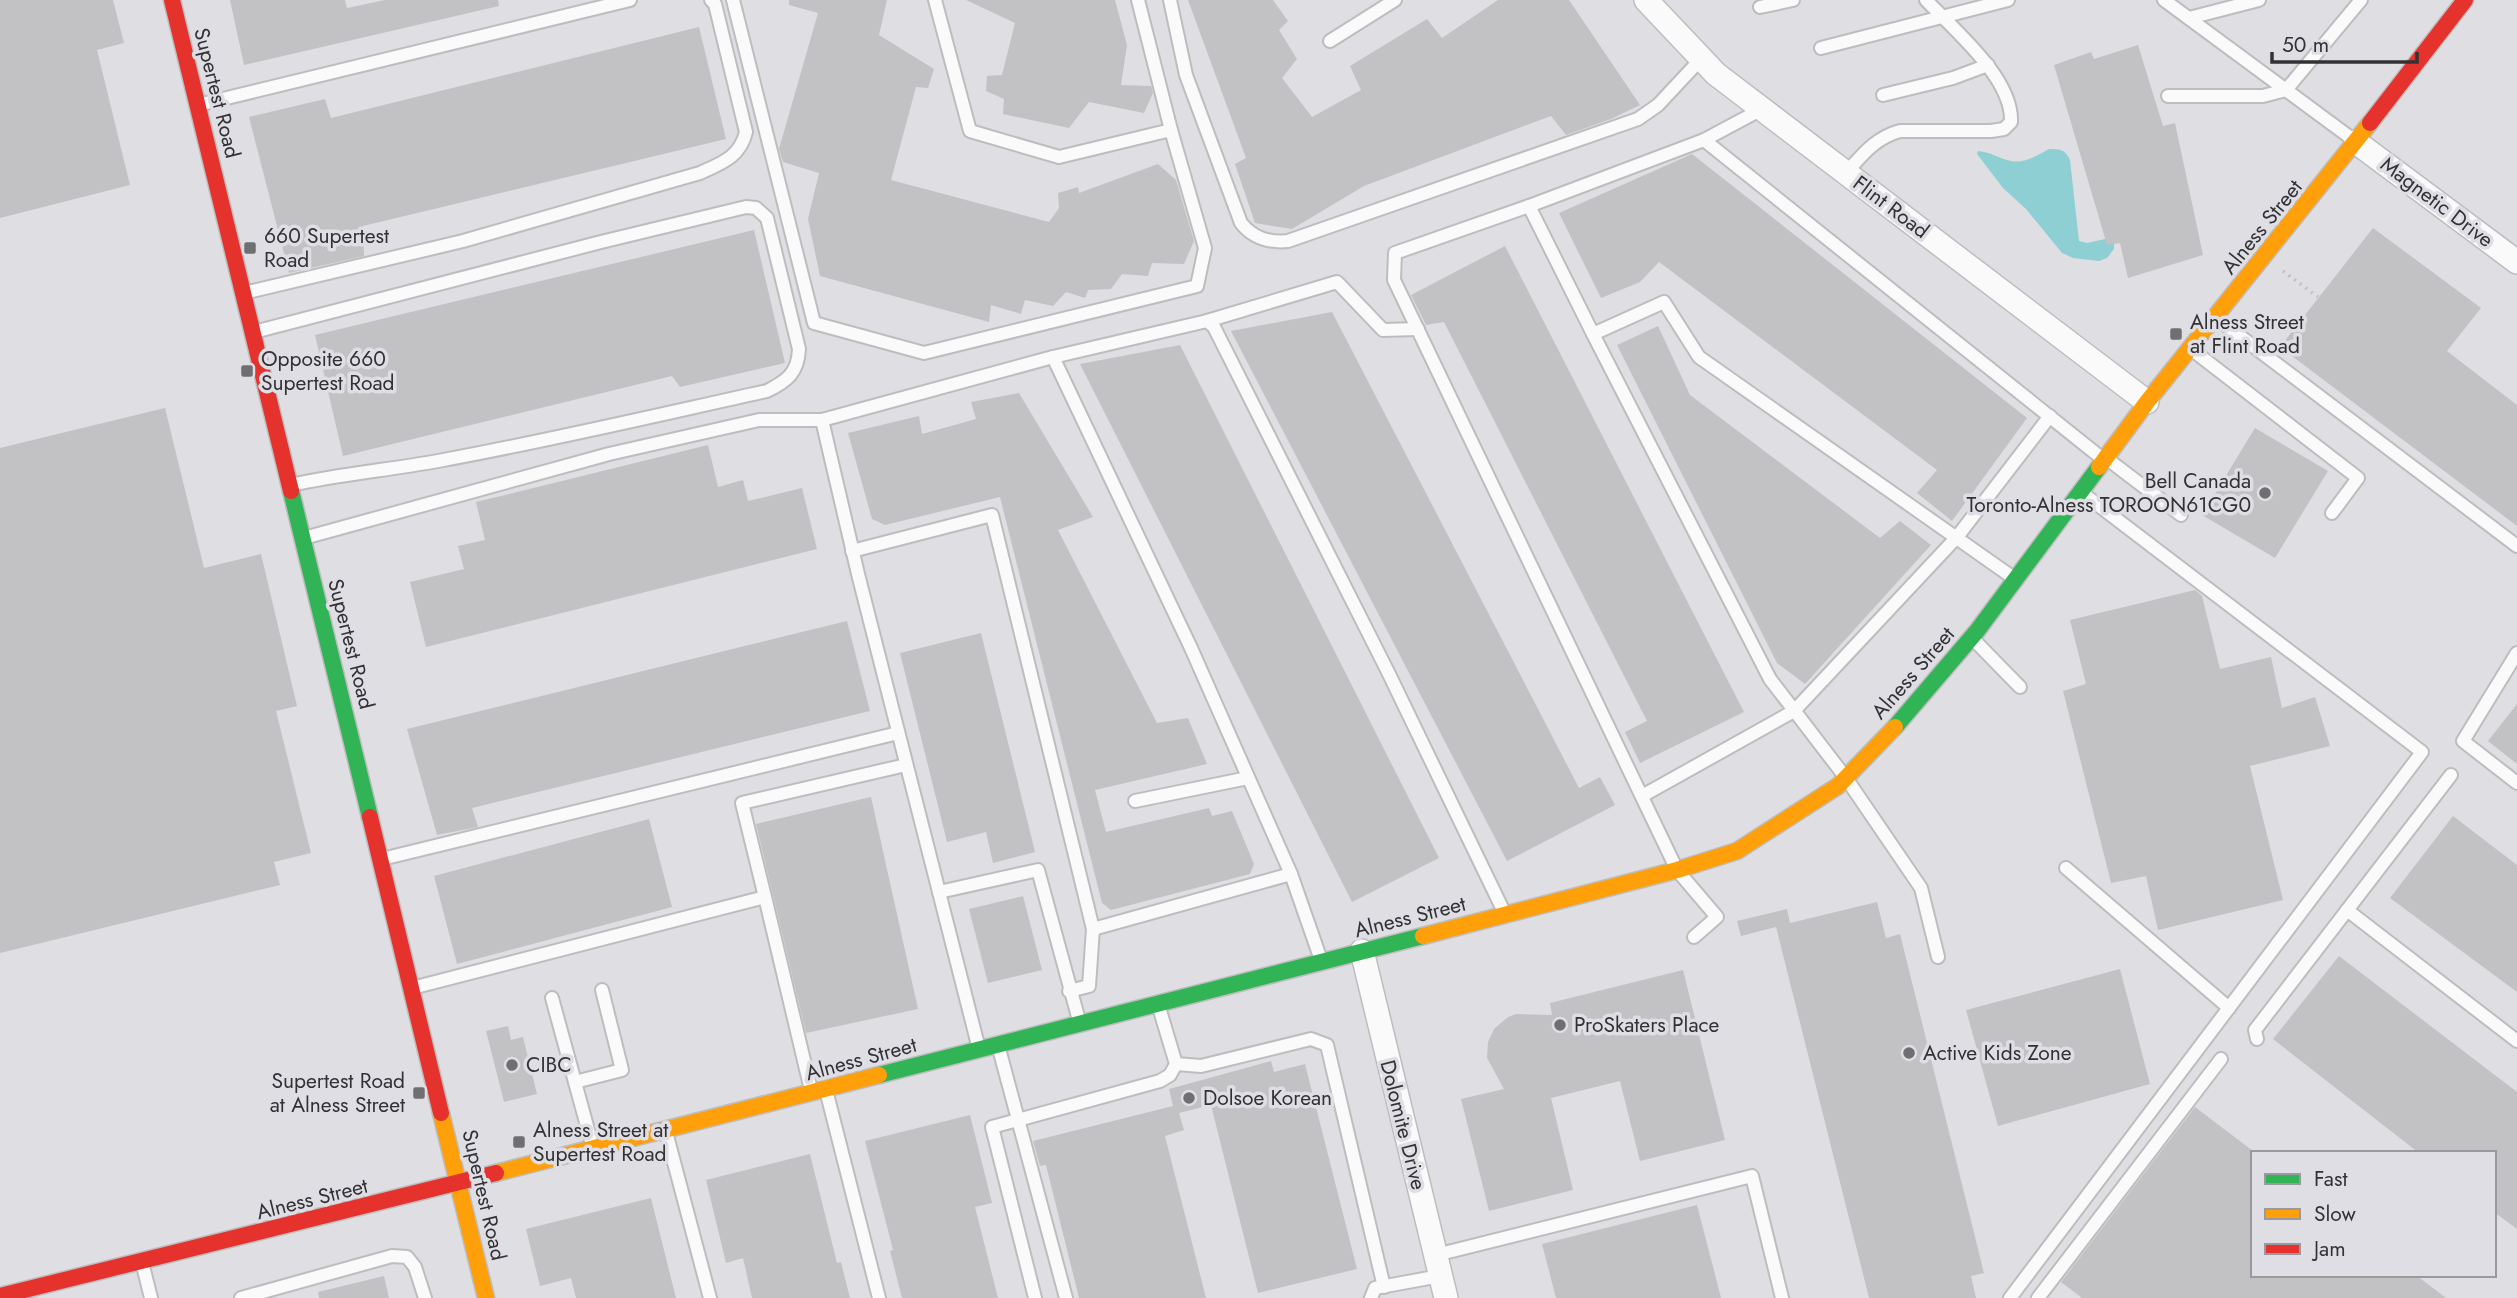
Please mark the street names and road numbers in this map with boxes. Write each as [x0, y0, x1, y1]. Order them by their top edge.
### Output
street label: Supertest Road [186, 25, 248, 161]
street label: Magnetic Drive [2374, 150, 2500, 255]
street label: Flint Road [1847, 168, 1935, 246]
street label: Alness Street [2215, 173, 2309, 281]
street label: Supertest Road [320, 576, 382, 712]
street label: Alness Street [1864, 620, 1962, 726]
street label: Alness Street [1351, 889, 1469, 945]
street label: Alness Street [802, 1030, 920, 1088]
street label: Dolomite Drive [1372, 1057, 1434, 1193]
street label: Supertest Road [454, 1127, 514, 1263]
street label: Alness Street [253, 1171, 371, 1227]

